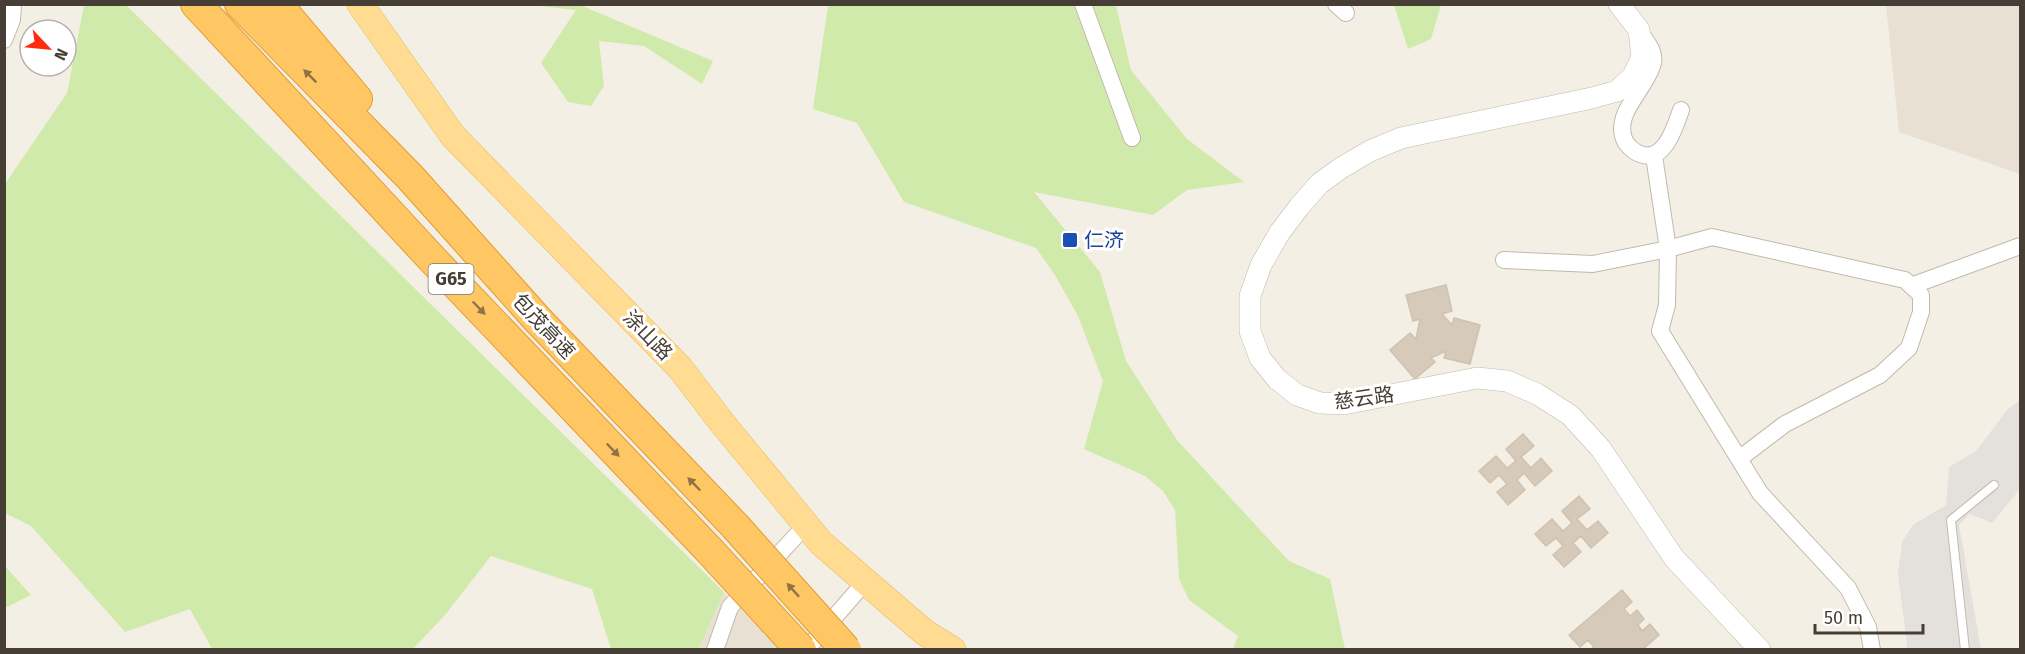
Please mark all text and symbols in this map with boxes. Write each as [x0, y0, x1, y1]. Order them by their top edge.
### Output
north arrow [18, 18, 78, 78]
text: N [50, 45, 72, 63]
one-way arrow [304, 70, 318, 84]
place label: 仁济 [1084, 228, 1124, 252]
marker: 仁济 [1061, 231, 1079, 249]
road number: G65 [428, 264, 474, 294]
street label: 包茂高速 [508, 289, 580, 363]
one-way arrow [472, 301, 486, 316]
street label: 涂山路 [619, 305, 677, 365]
street label: 慈云路 [1333, 382, 1395, 414]
one-way arrow [606, 442, 620, 456]
one-way arrow [688, 477, 702, 491]
one-way arrow [786, 583, 800, 598]
scale bar [1815, 597, 1923, 635]
text: 50 m [1824, 607, 1863, 629]

